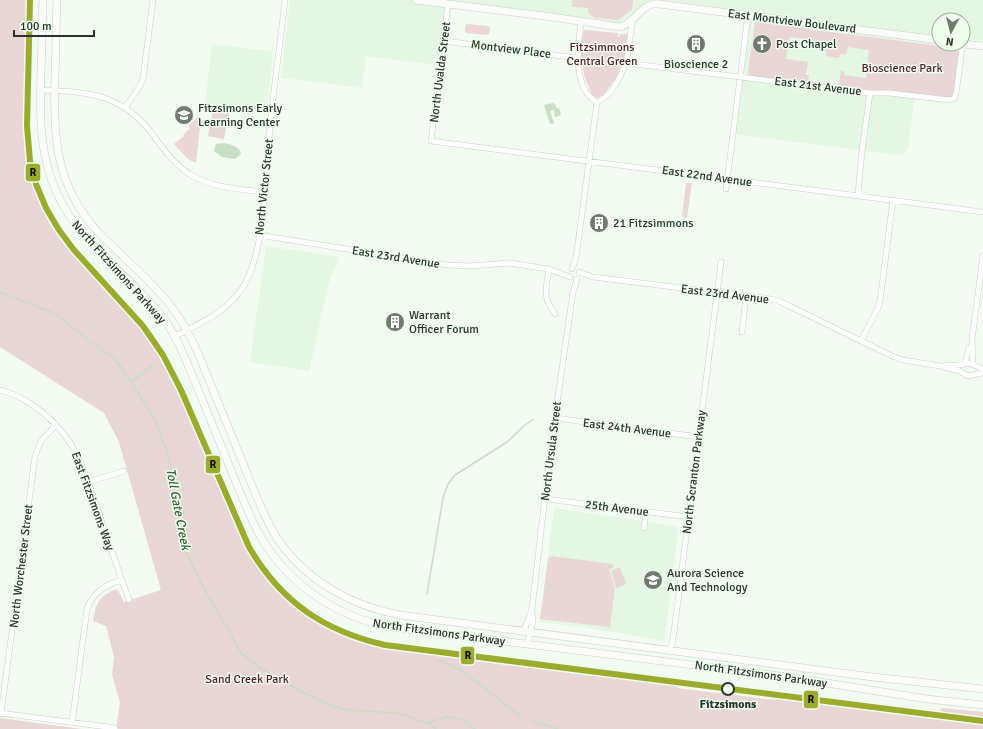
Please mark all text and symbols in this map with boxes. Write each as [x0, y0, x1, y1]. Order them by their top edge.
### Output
street label: East Montview Boulevard [727, 6, 857, 37]
scale bar [14, 12, 94, 38]
north arrow [931, 12, 971, 52]
text: 100 m [20, 19, 52, 34]
street label: North Uvalda Street [427, 21, 454, 123]
building icon: Bioscience 2 [685, 33, 707, 55]
church icon: Post Chapel [751, 33, 773, 55]
text: N [945, 35, 954, 48]
street label: Montview Place [470, 37, 552, 62]
place label: Post Chapel [776, 37, 837, 52]
park label: Fitzsimmons Central Green [567, 40, 637, 69]
place label: Bioscience 2 [664, 57, 728, 72]
park label: Bioscience Park [862, 61, 942, 76]
street label: East 21st Avenue [774, 74, 862, 99]
place label: Fitzsimons Early Learning Center [198, 101, 283, 130]
school or university icon: Fitzsimons Early Learning Center [173, 104, 195, 126]
street label: North Victor Street [252, 138, 277, 236]
line badge: R [25, 163, 41, 182]
street label: East 22nd Avenue [661, 163, 753, 190]
text: R [30, 166, 37, 179]
building icon: 21 Fitzsimmons [588, 212, 610, 234]
place label: 21 Fitzsimmons [613, 216, 693, 231]
street label: North Fitzsimons Parkway [68, 218, 169, 327]
street label: East 23rd Avenue [351, 243, 441, 272]
street label: East 23rd Avenue [680, 282, 770, 307]
place label: Warrant Officer Forum [409, 308, 479, 337]
building icon: Warrant Officer Forum [384, 311, 406, 333]
street label: North Ursula Street [538, 400, 565, 502]
street label: North Scranton Parkway [679, 409, 710, 535]
street label: East 24th Avenue [582, 416, 672, 441]
street label: East Fitzsimons Way [68, 450, 118, 553]
line badge: R [205, 455, 221, 474]
text: R [210, 458, 217, 471]
water label: Toll Gate Creek [162, 467, 194, 553]
street label: 25th Avenue [584, 497, 650, 520]
street label: North Worchester Street [6, 503, 37, 629]
place label: Aurora Science And Technology [667, 566, 748, 595]
school or university icon: Aurora Science And Technology [642, 569, 664, 591]
street label: North Fitzsimons Parkway [372, 616, 506, 649]
line badge: R [460, 646, 475, 665]
text: R [465, 649, 472, 662]
street label: North Fitzsimons Parkway [694, 658, 828, 691]
park label: Sand Creek Park [205, 672, 289, 687]
marker: Fitzsimons [721, 682, 735, 696]
line badge: R [803, 690, 819, 709]
text: R [808, 693, 815, 706]
place label: Fitzsimons [700, 697, 757, 712]

